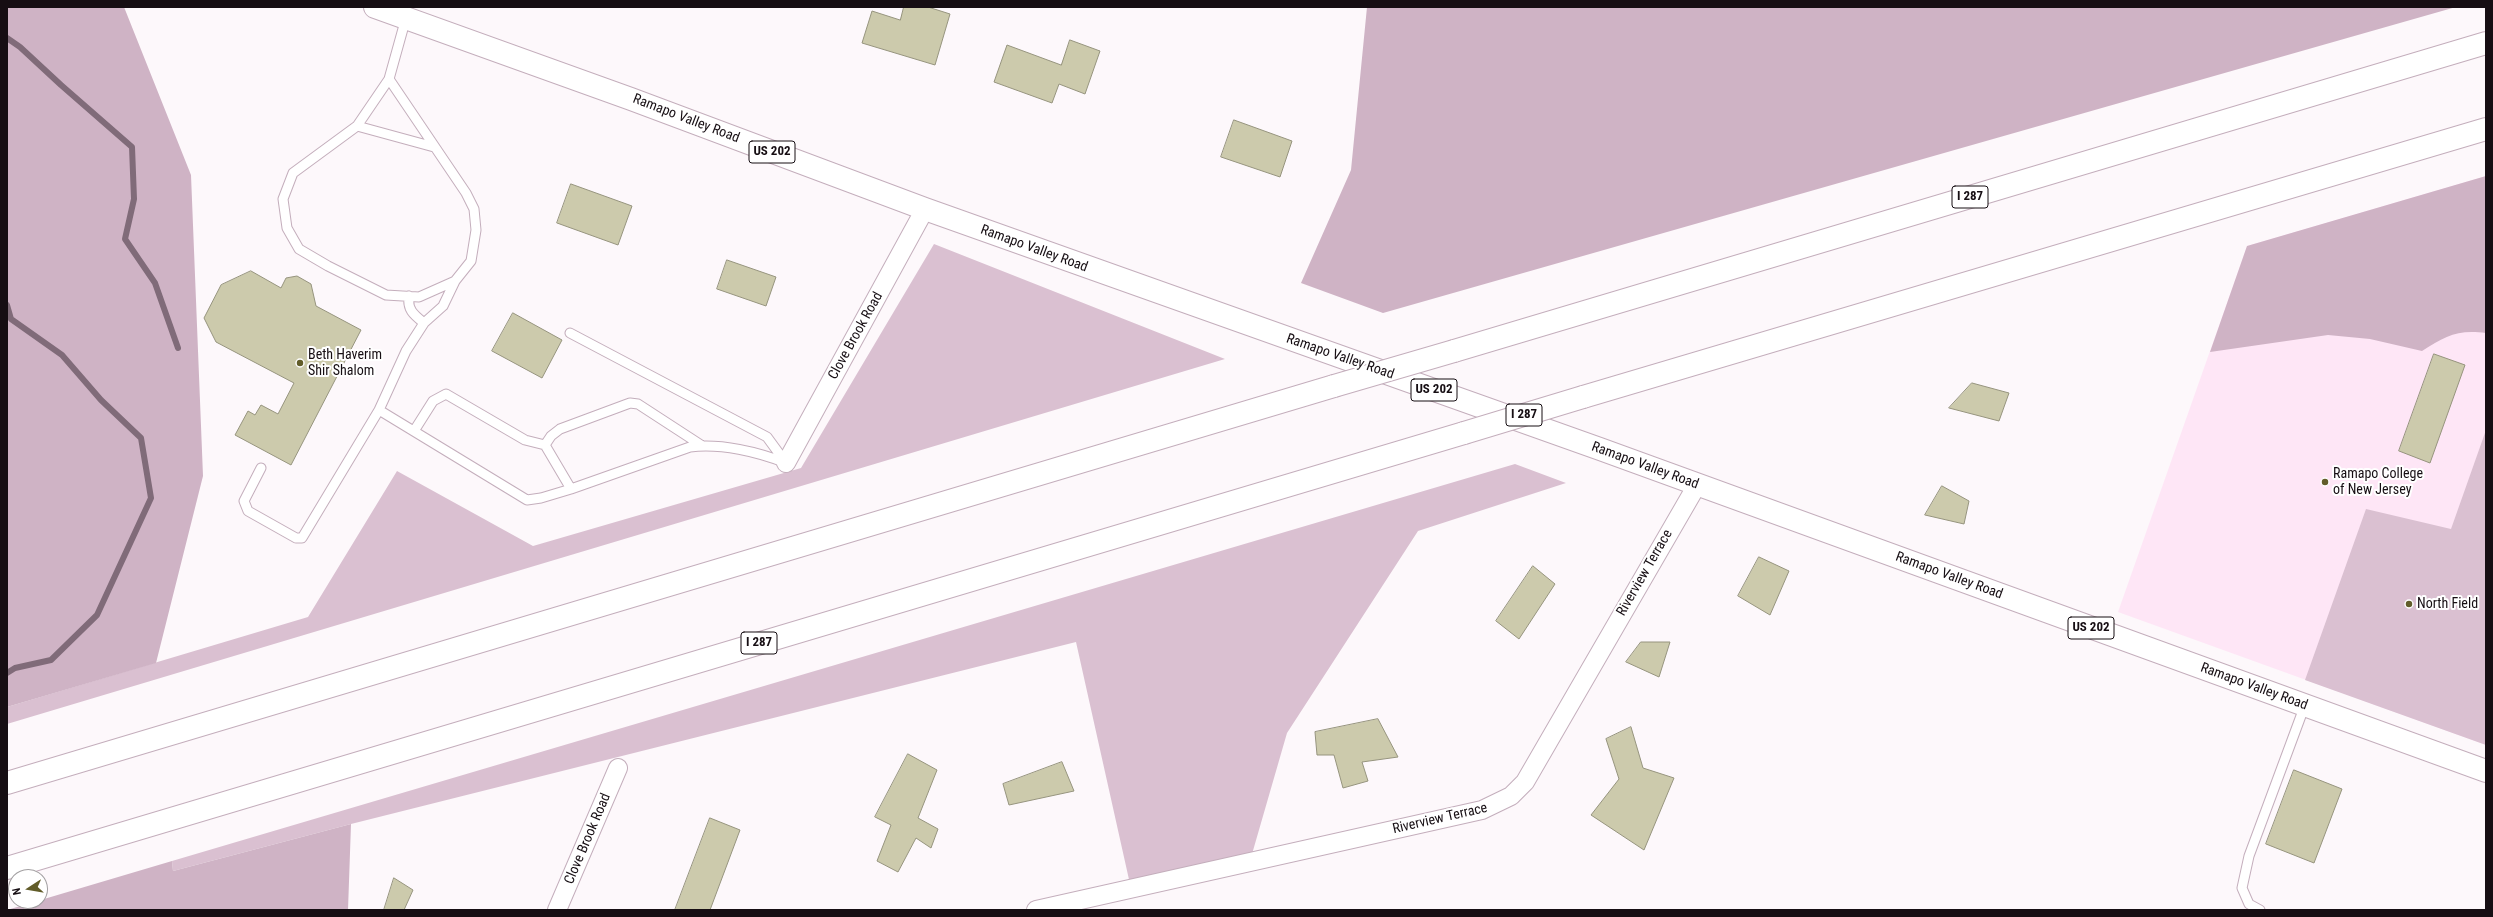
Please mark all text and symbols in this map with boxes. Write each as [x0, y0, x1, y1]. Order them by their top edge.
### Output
street label: Ramapo Valley Road [630, 91, 742, 147]
road number: US 202 [749, 141, 795, 163]
road number: I 287 [1952, 186, 1988, 208]
street label: Ramapo Valley Road [978, 222, 1090, 276]
street label: Clove Brook Road [825, 289, 887, 383]
street label: Ramapo Valley Road [1284, 331, 1396, 383]
place label: Beth Haverim Shir Shalom [308, 347, 382, 380]
marker: Beth Haverim Shir Shalom [295, 358, 305, 368]
road number: US 202 [1411, 379, 1457, 401]
road number: I 287 [1506, 404, 1542, 426]
street label: Ramapo Valley Road [1589, 439, 1701, 493]
place label: Ramapo College of New Jersey [2333, 466, 2423, 498]
marker: Ramapo College of New Jersey [2320, 477, 2330, 487]
street label: Riverview Terrace [1614, 527, 1676, 619]
street label: Ramapo Valley Road [1893, 549, 2005, 603]
place label: North Field [2417, 596, 2478, 612]
marker: North Field [2404, 599, 2414, 609]
road number: US 202 [2068, 617, 2114, 639]
road number: I 287 [741, 632, 777, 654]
street label: Ramapo Valley Road [2198, 660, 2310, 714]
street label: Clove Brook Road [561, 791, 615, 887]
street label: Riverview Terrace [1391, 800, 1489, 838]
north arrow [8, 869, 48, 909]
text: N [10, 887, 24, 896]

